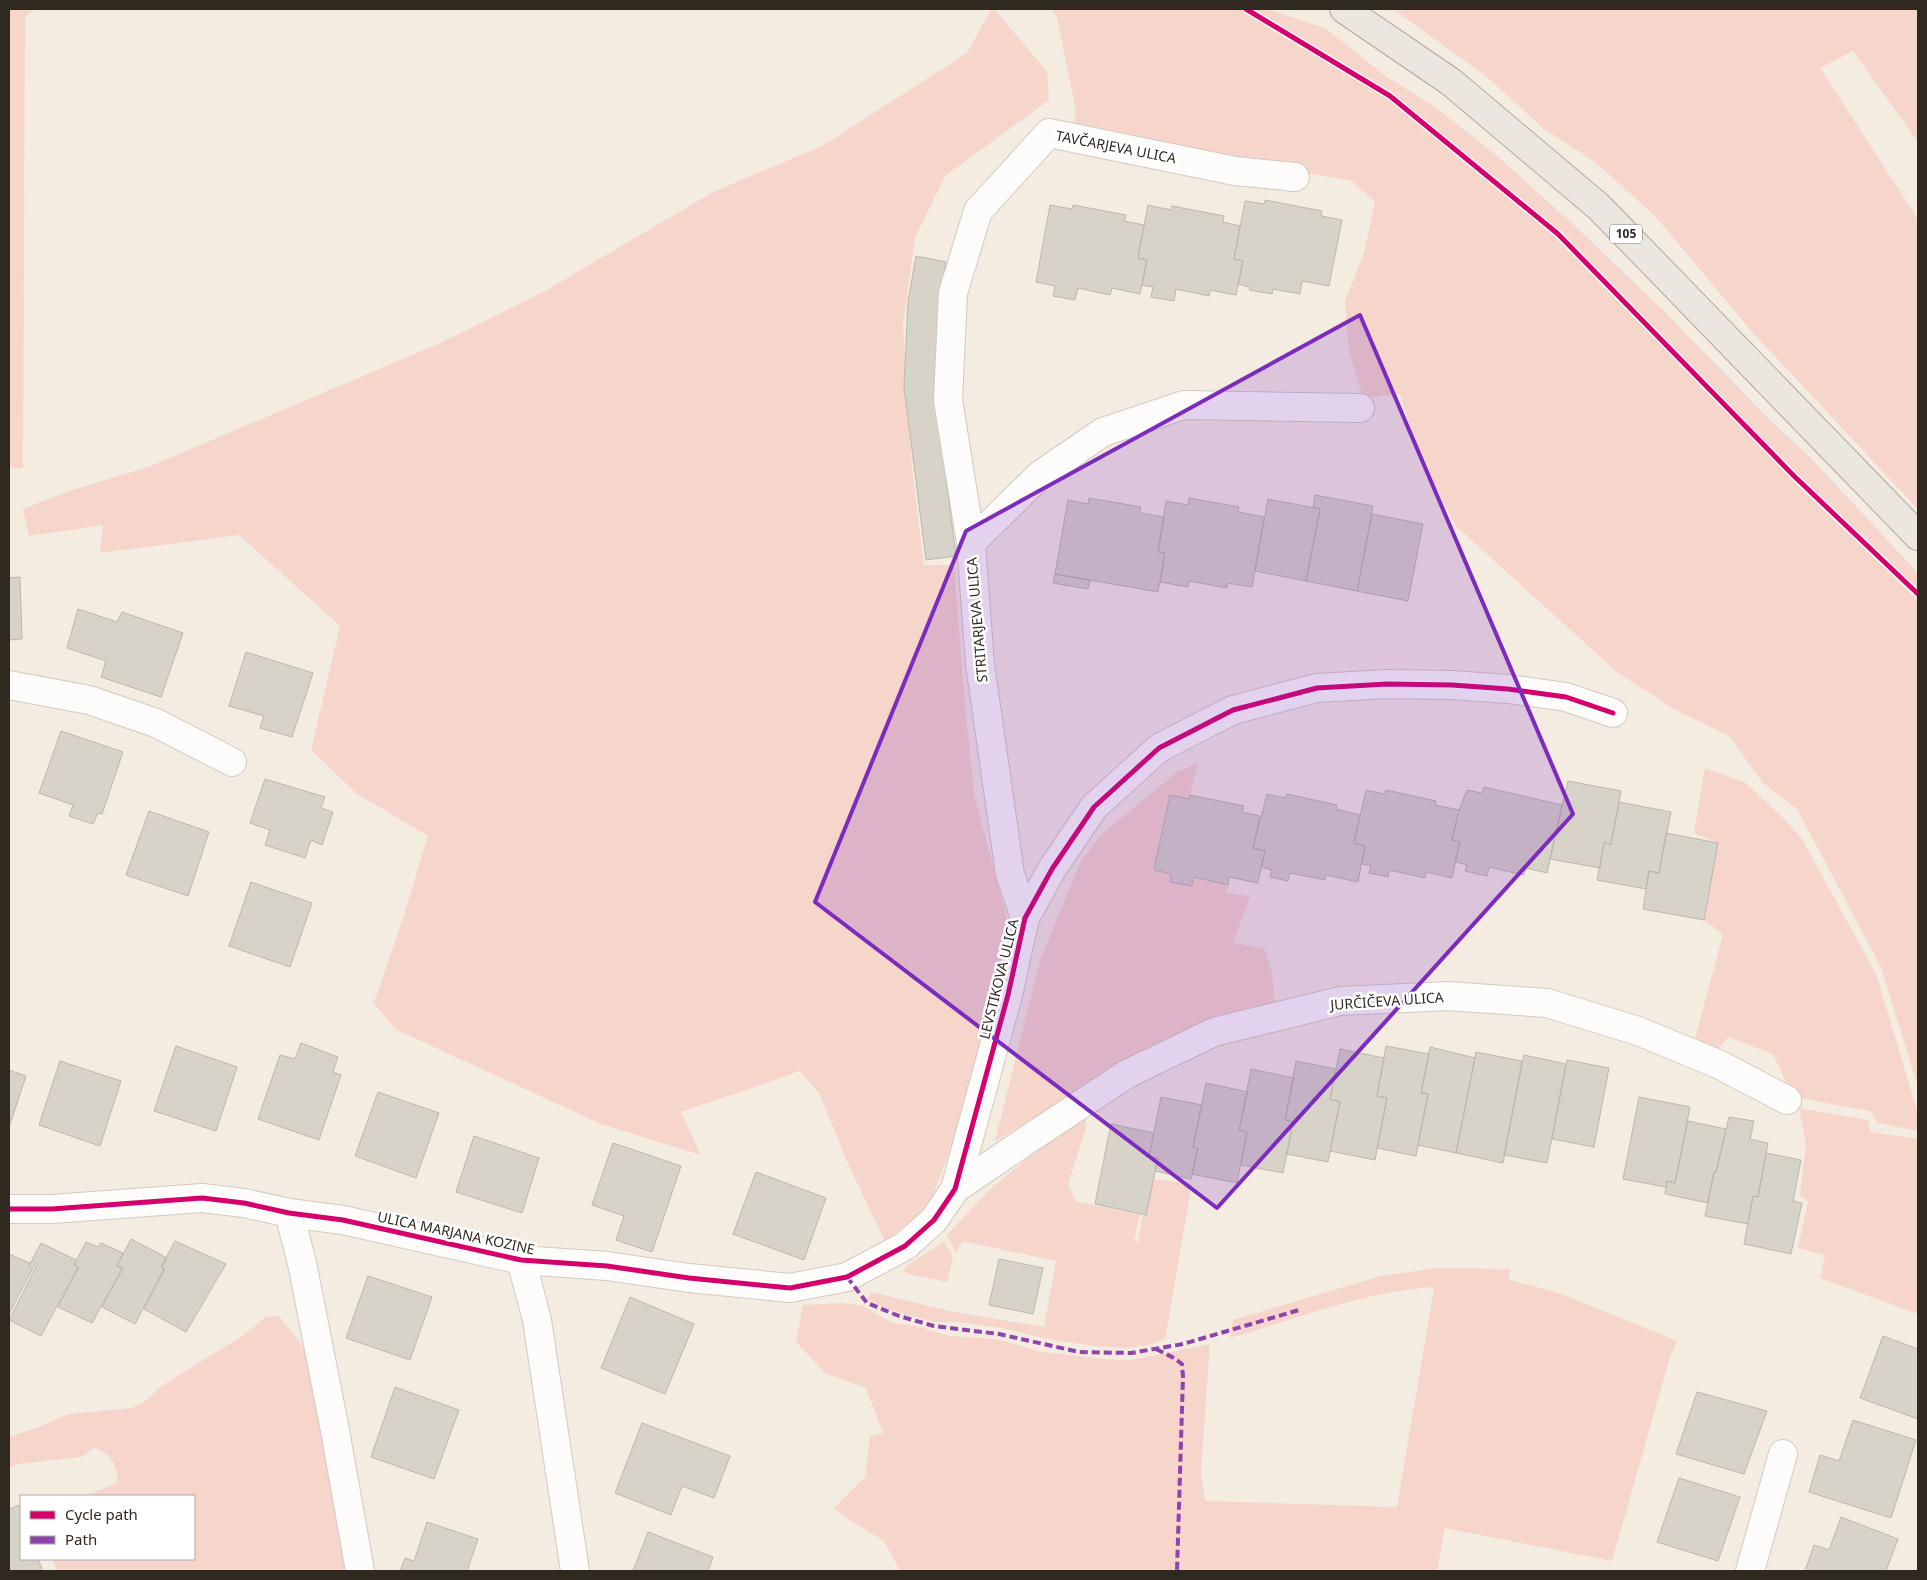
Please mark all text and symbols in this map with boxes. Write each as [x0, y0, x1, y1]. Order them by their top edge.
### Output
street label: TAVČARJEVA ULICA [1054, 126, 1178, 167]
road number: 105 [1610, 224, 1642, 243]
street label: STRITARJEVA ULICA [962, 557, 991, 683]
street label: LEVSTIKOVA ULICA [974, 917, 1023, 1041]
street label: JURČIČEVA ULICA [1328, 987, 1444, 1014]
street label: ULICA MARJANA KOZINE [376, 1207, 537, 1258]
legend [20, 1495, 195, 1560]
text: Cycle path [65, 1504, 138, 1524]
text: Path [65, 1529, 97, 1549]

